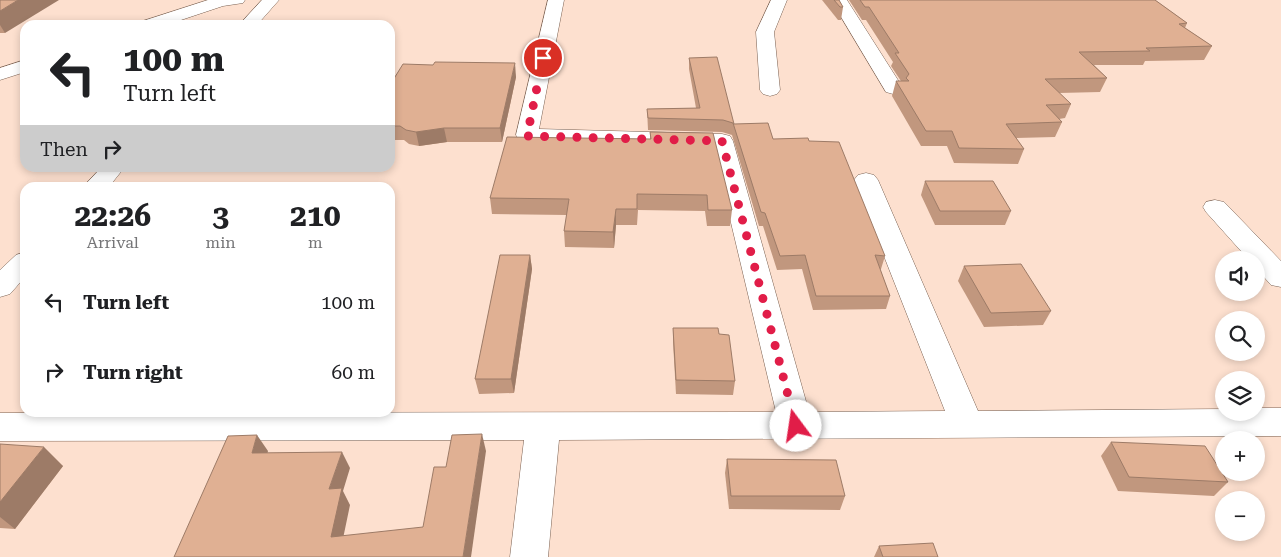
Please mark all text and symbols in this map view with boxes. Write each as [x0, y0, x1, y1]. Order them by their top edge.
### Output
pin [522, 37, 564, 79]
text: 100 m [123, 39, 224, 80]
icon: left [40, 40, 105, 105]
icon: arrive [529, 44, 557, 72]
text: Turn left [123, 81, 216, 106]
icon: right [98, 135, 126, 163]
text: Then [40, 138, 88, 161]
text: 22:26 [74, 198, 151, 233]
text: 3 [212, 198, 229, 233]
text: 210 [290, 198, 340, 233]
text: Arrival [87, 233, 139, 252]
text: min [206, 233, 236, 252]
text: m [308, 233, 323, 252]
map controls [1215, 251, 1265, 541]
button: sound [1215, 251, 1265, 301]
icon: left [40, 288, 68, 316]
text: Turn left [83, 291, 169, 314]
text: 100 m [321, 291, 375, 314]
button: search [1215, 311, 1265, 361]
icon: right [40, 358, 68, 386]
text: Turn right [83, 361, 183, 384]
text: 60 m [332, 361, 375, 384]
button: layers [1215, 371, 1265, 421]
position arrow [769, 399, 821, 451]
button: + [1215, 431, 1265, 481]
button: − [1215, 491, 1265, 541]

